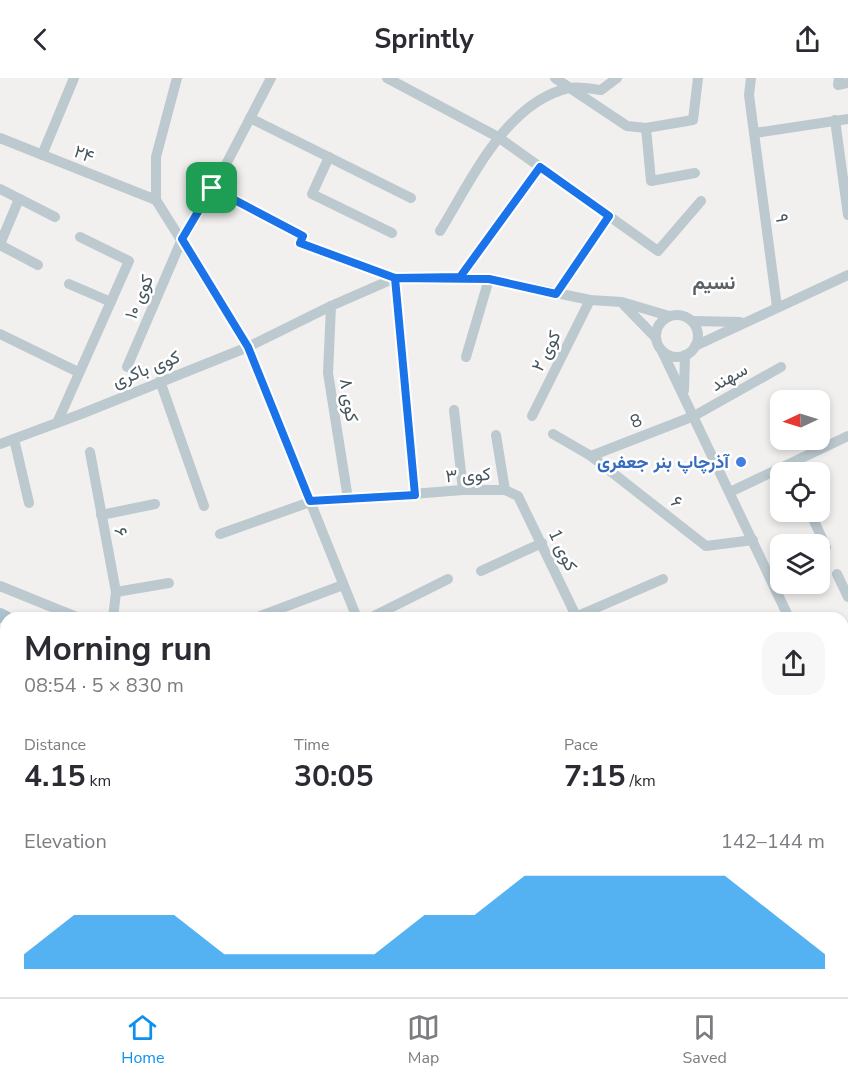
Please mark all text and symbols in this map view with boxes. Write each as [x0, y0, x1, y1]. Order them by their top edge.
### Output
text: Sprintly [374, 21, 474, 58]
icon: back [24, 23, 57, 56]
icon: share [791, 23, 824, 56]
street label: ۲۴ [70, 139, 98, 169]
pin [186, 162, 237, 213]
icon: arrive [195, 171, 228, 204]
street label: ۹ [770, 212, 794, 224]
district label: نسیم [693, 269, 736, 296]
street label: کوی ۱۰ [119, 271, 159, 323]
street label: کوی ۲ [526, 327, 566, 375]
street label: کوی باکری [109, 345, 183, 393]
street label: سهند [706, 357, 752, 397]
street label: کوی ۸ [334, 376, 364, 424]
north arrow [770, 390, 830, 450]
map controls [770, 390, 830, 594]
street label: 8 [626, 408, 646, 434]
place label: آذرچاپ بنر جعفری [597, 450, 730, 474]
marker: آذرچاپ بنر جعفری [734, 455, 748, 469]
street label: کوی ۳ [445, 462, 491, 488]
button: locate [770, 462, 830, 522]
street label: ۶ [666, 490, 688, 514]
street label: ۶ [108, 525, 134, 539]
street label: کوی 1 [543, 525, 583, 575]
button: layers [770, 534, 830, 594]
text: Morning run [24, 627, 212, 672]
button: share [762, 632, 825, 695]
text: 08:54 · 5 × 830 m [24, 672, 184, 699]
text: Distance [24, 734, 86, 756]
text: Time [294, 734, 330, 756]
text: Pace [564, 734, 598, 756]
text: 4.15 [24, 756, 85, 797]
text: 30:05 [294, 756, 373, 797]
text: 7:15 [564, 756, 625, 797]
text: km [85, 770, 111, 792]
text: /km [625, 770, 656, 792]
text: Elevation [24, 828, 107, 855]
text: 142–144 m [721, 828, 825, 855]
tab: Home [121, 1011, 165, 1069]
tab: Map [407, 1011, 440, 1069]
tab: Saved [683, 1011, 727, 1069]

